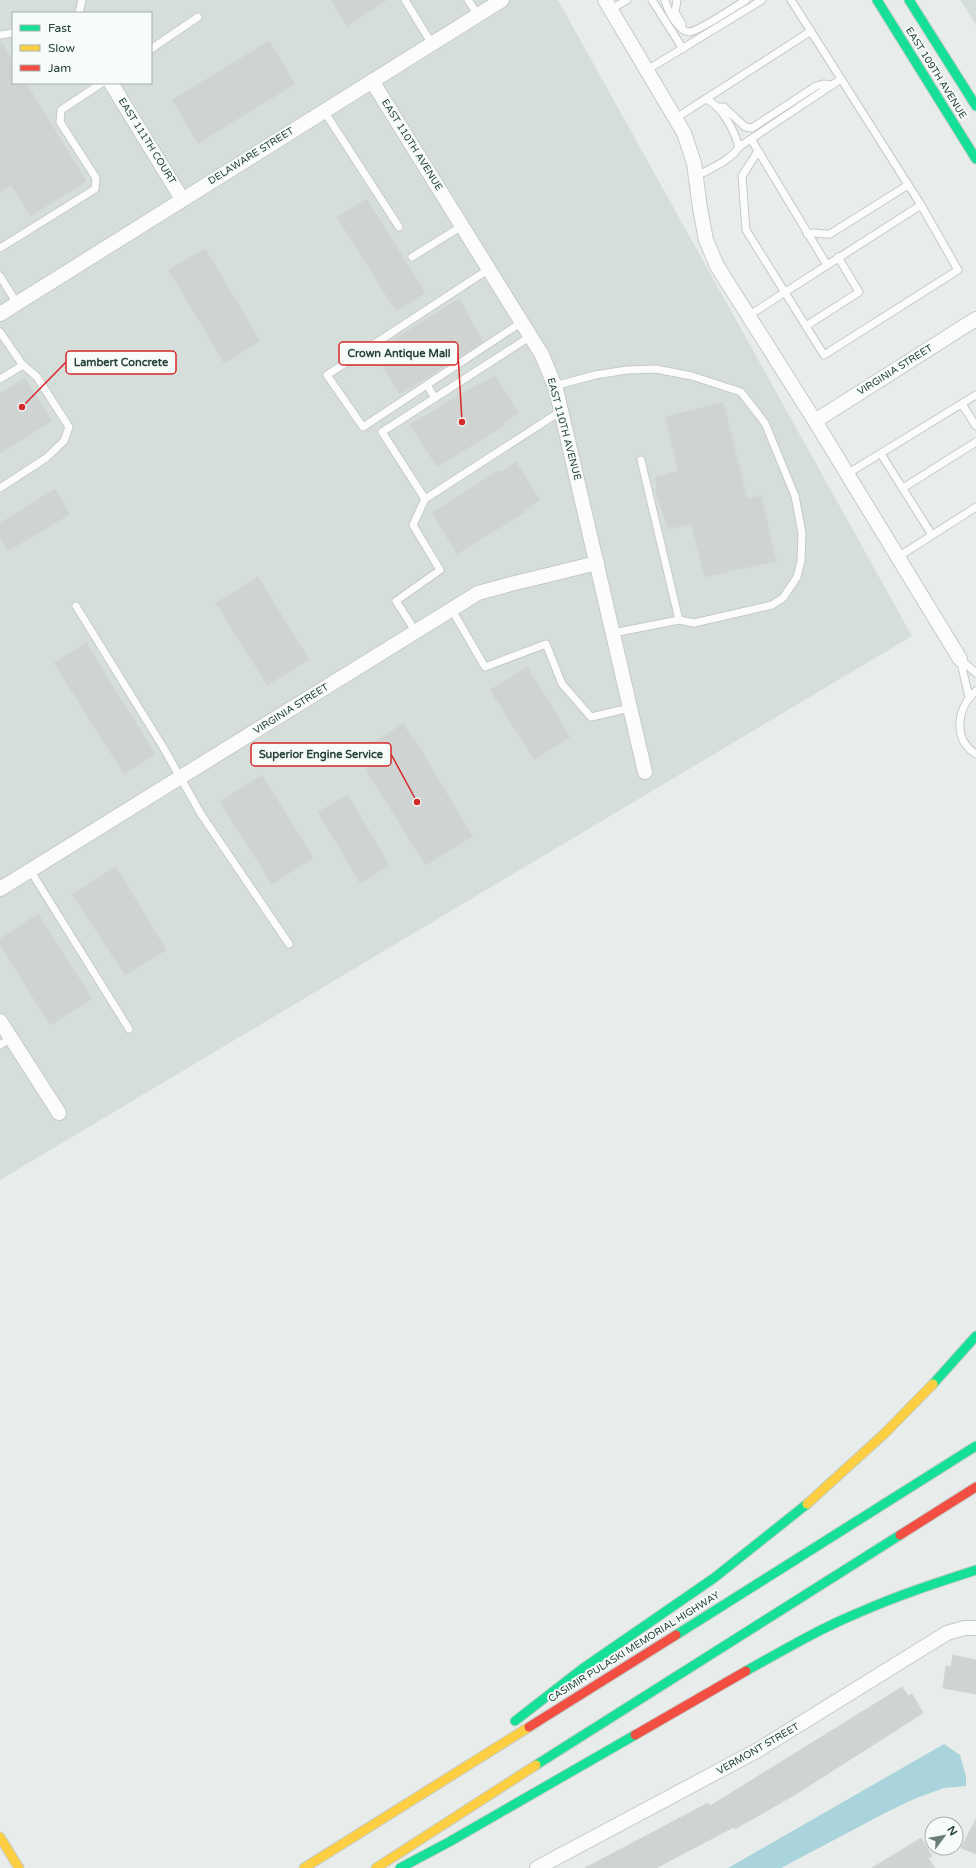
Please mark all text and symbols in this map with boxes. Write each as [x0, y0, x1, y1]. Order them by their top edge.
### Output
legend [12, 12, 152, 84]
text: Fast [48, 21, 72, 35]
street label: EAST 109TH AVENUE [903, 25, 969, 121]
text: Slow [48, 41, 75, 55]
text: Jam [48, 61, 71, 75]
street label: EAST 111TH COURT [116, 96, 178, 186]
street label: EAST 110TH AVENUE [379, 97, 445, 193]
street label: DELAWARE STREET [206, 125, 296, 187]
callout: Crown Antique Mall [339, 342, 458, 365]
street label: VIRGINIA STREET [855, 342, 935, 398]
text: Crown Antique Mall [347, 347, 451, 361]
callout: Lambert Concrete [66, 351, 176, 374]
text: Lambert Concrete [74, 356, 169, 369]
street label: EAST 110TH AVENUE [545, 376, 583, 482]
street label: VIRGINIA STREET [251, 681, 331, 737]
callout: Superior Engine Service [251, 743, 391, 766]
text: Superior Engine Service [259, 748, 384, 762]
street label: CASIMIR PULASKI MEMORIAL HIGHWAY [546, 1589, 722, 1705]
street label: VERMONT STREET [715, 1721, 801, 1777]
north arrow [924, 1816, 964, 1856]
text: N [944, 1824, 960, 1838]

